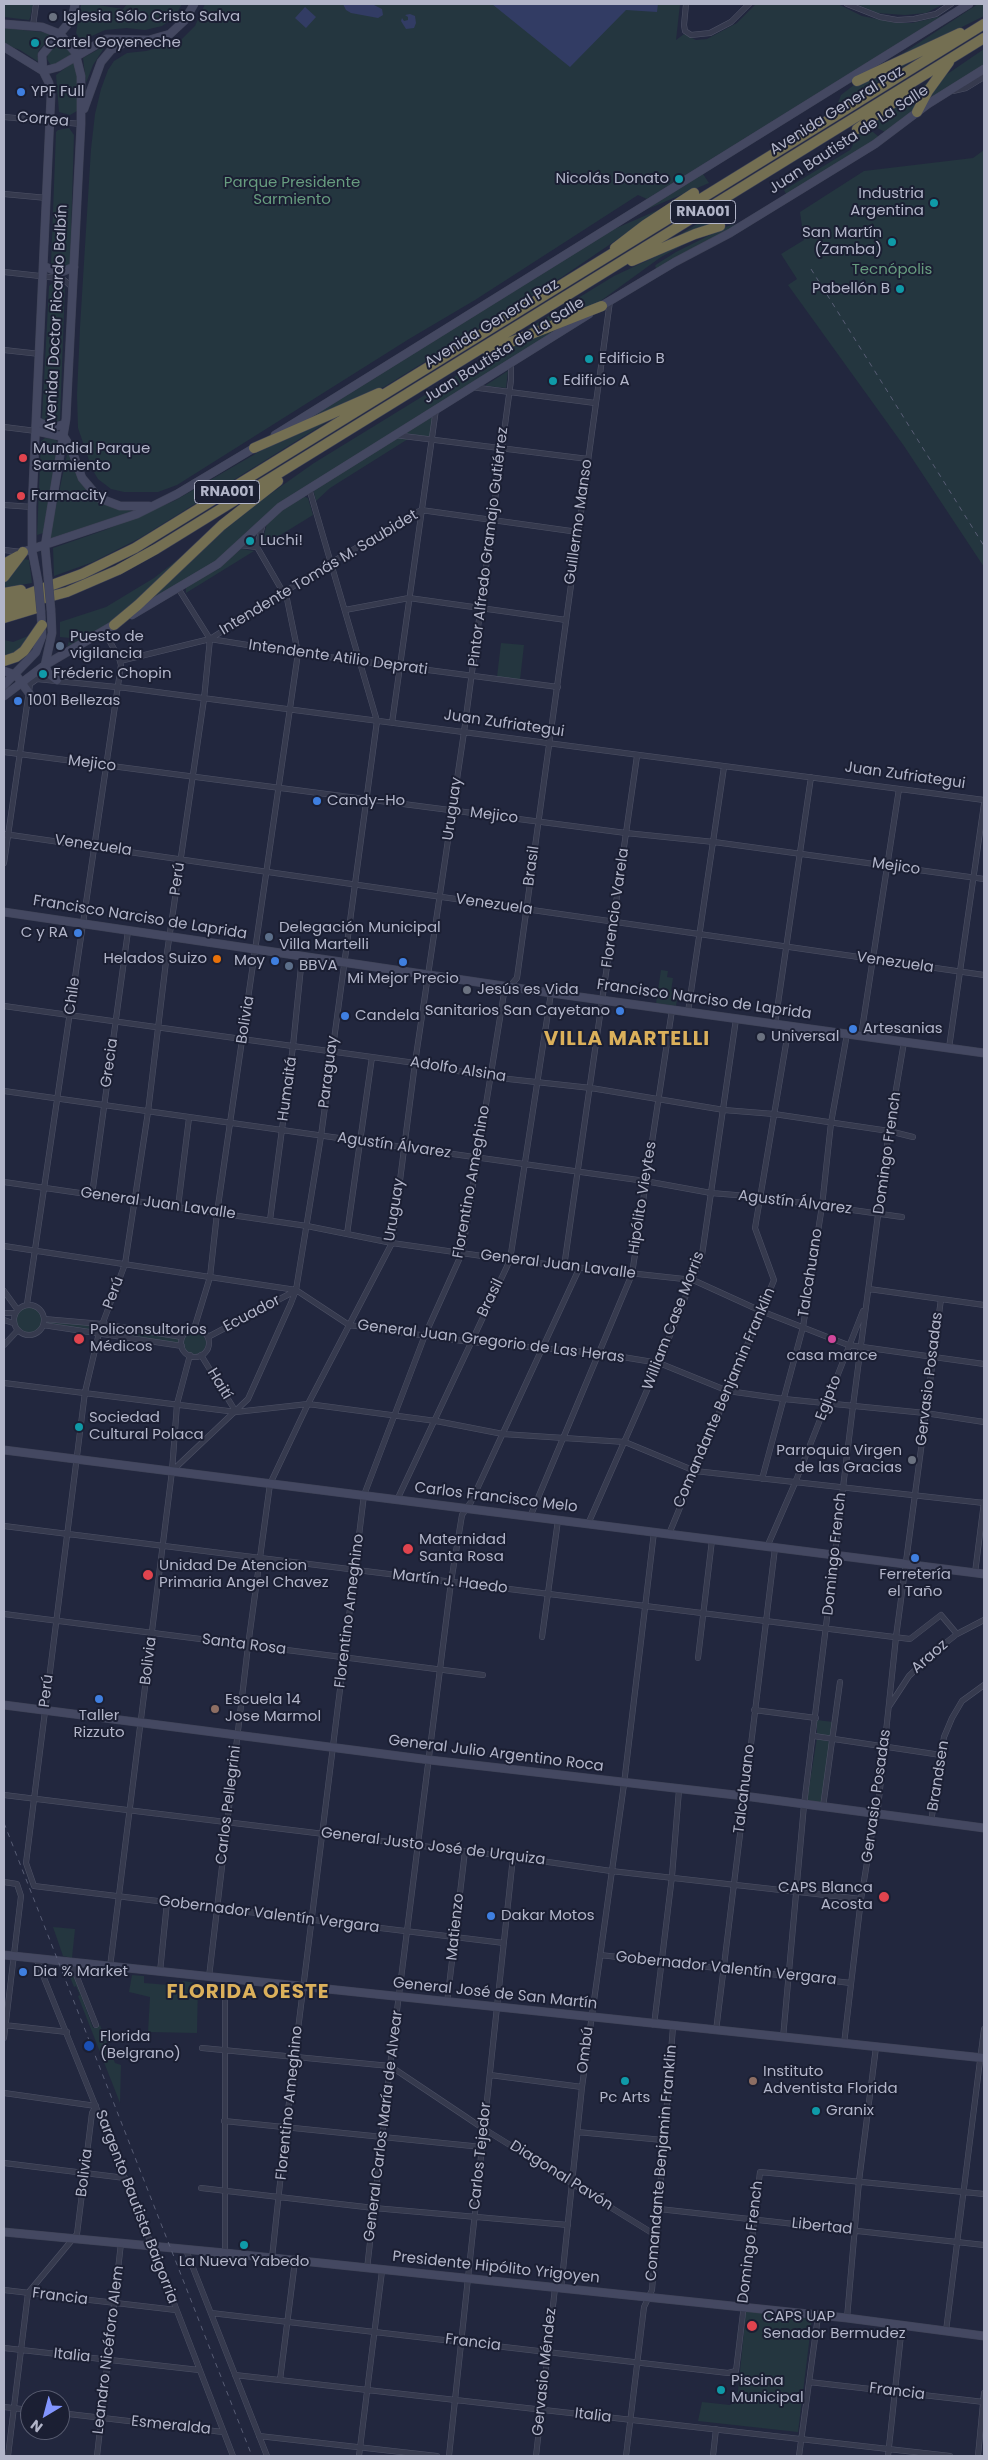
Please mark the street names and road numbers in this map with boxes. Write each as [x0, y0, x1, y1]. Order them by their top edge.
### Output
street label: Avenida General Paz [767, 62, 907, 160]
street label: Juan Bautista de La Salle [766, 82, 932, 198]
street label: Correa [16, 109, 70, 131]
road number: RNA001 [670, 200, 736, 223]
street label: Avenida Doctor Ricardo Balbín [42, 204, 72, 432]
street label: Avenida General Paz [422, 275, 562, 373]
street label: Juan Bautista de La Salle [420, 294, 588, 408]
street label: Pintor Alfredo Gramajo Gutiérrez [465, 426, 513, 668]
street label: Guillermo Manso [561, 458, 597, 586]
road number: RNA001 [194, 481, 260, 504]
street label: Intendente Tomás M. Saubidet [217, 507, 421, 639]
street label: Intendente Atilio Deprati [247, 637, 429, 679]
street label: Juan Zufriategui [443, 707, 565, 741]
street label: Mejico [67, 752, 117, 776]
street label: Juan Zufriategui [844, 759, 966, 793]
street label: Uruguay [440, 776, 466, 842]
street label: Mejico [469, 804, 519, 828]
street label: Venezuela [53, 832, 133, 860]
street label: Brasil [520, 845, 544, 887]
street label: Florencio Varela [599, 847, 633, 969]
street label: Mejico [871, 855, 921, 879]
street label: Perú [167, 861, 189, 897]
street label: Venezuela [454, 891, 534, 919]
street label: Francisco Narciso de Laprida [32, 892, 248, 944]
street label: Venezuela [855, 949, 935, 977]
street label: Chile [61, 976, 85, 1016]
street label: Francisco Narciso de Laprida [596, 976, 812, 1024]
street label: Bolivia [233, 995, 259, 1045]
street label: Paraguay [316, 1035, 342, 1109]
street label: Grecia [98, 1037, 122, 1089]
street label: Adolfo Alsina [409, 1054, 507, 1086]
street label: Humaitá [275, 1056, 301, 1122]
street label: Domingo French [870, 1091, 906, 1215]
street label: Florentino Ameghino [450, 1104, 494, 1260]
street label: Agustín Álvarez [336, 1129, 452, 1163]
street label: Hipólito Vieytes [625, 1140, 661, 1256]
street label: Uruguay [381, 1177, 409, 1243]
street label: General Juan Lavalle [79, 1184, 237, 1224]
street label: Agustín Álvarez [737, 1187, 853, 1219]
street label: Talcahuano [795, 1227, 827, 1319]
street label: General Juan Lavalle [479, 1247, 637, 1283]
street label: William Case Morris [639, 1249, 709, 1393]
street label: Perú [100, 1274, 128, 1312]
street label: Brasil [474, 1276, 508, 1320]
street label: Comandante Benjamin Franklin [670, 1285, 780, 1511]
street label: Ecuador [220, 1292, 284, 1336]
street label: Gervasio Posadas [913, 1311, 947, 1447]
street label: General Juan Gregorio de Las Heras [356, 1317, 626, 1367]
street label: Haití [203, 1365, 235, 1403]
street label: Egipto [812, 1373, 846, 1423]
street label: Carlos Francisco Melo [413, 1479, 579, 1517]
street label: Domingo French [820, 1492, 850, 1616]
street label: Florentino Ameghino [332, 1533, 368, 1689]
street label: Martín J. Haedo [391, 1566, 509, 1598]
street label: Santa Rosa [201, 1631, 287, 1659]
street label: Bolivia [137, 1636, 161, 1686]
street label: Araoz [908, 1636, 952, 1678]
street label: Perú [36, 1673, 58, 1709]
street label: Gervasio Posadas [859, 1728, 895, 1864]
street label: General Julio Argentino Roca [387, 1732, 605, 1776]
street label: Brandsen [925, 1739, 953, 1813]
street label: Talcahuano [731, 1743, 759, 1835]
street label: Carlos Pellegrini [213, 1744, 245, 1866]
street label: General Justo José de Urquiza [320, 1824, 546, 1870]
street label: Matienzo [444, 1892, 468, 1962]
street label: Gobernador Valentín Vergara [158, 1893, 380, 1937]
street label: Gobernador Valentín Vergara [615, 1948, 837, 1990]
street label: General José de San Martín [392, 1974, 598, 2014]
street label: General Carlos María de Alvear [361, 2009, 407, 2243]
street label: Florentino Ameghino [273, 2025, 307, 2181]
street label: Ombú [574, 2026, 598, 2074]
street label: Comandante Benjamin Franklin [643, 2044, 681, 2282]
street label: Carlos Tejedor [466, 2101, 496, 2211]
street label: Sargento Bautista Baigorria [91, 2108, 181, 2306]
street label: Diagonal Pavón [506, 2137, 616, 2215]
street label: Bolivia [73, 2148, 97, 2198]
street label: Domingo French [735, 2180, 767, 2304]
street label: Libertad [791, 2215, 853, 2239]
street label: Presidente Hipólito Yrigoyen [391, 2248, 601, 2288]
street label: Leandro Nicéforo Alem [90, 2265, 128, 2435]
street label: Francia [31, 2285, 89, 2309]
street label: Gervasio Méndez [529, 2307, 561, 2437]
street label: Francia [444, 2331, 502, 2355]
street label: Italia [53, 2345, 91, 2367]
street label: Francia [868, 2380, 926, 2404]
street label: Italia [574, 2405, 612, 2427]
street label: Esmeralda [130, 2413, 212, 2439]

